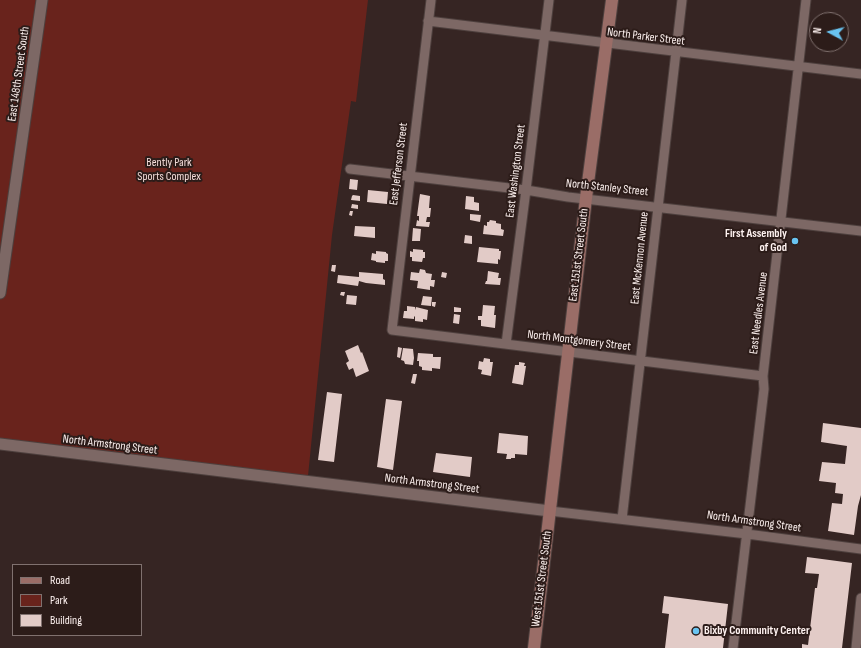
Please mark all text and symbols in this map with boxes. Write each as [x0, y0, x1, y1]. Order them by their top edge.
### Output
north arrow [809, 12, 849, 52]
street label: North Parker Street [606, 25, 686, 49]
street label: East 148th Street South [5, 26, 33, 122]
text: N [811, 27, 824, 34]
street label: East Jefferson Street [387, 122, 411, 206]
street label: East Washington Street [503, 124, 529, 218]
park label: Bently Park Sports Complex [137, 156, 201, 184]
street label: North Stanley Street [565, 177, 649, 199]
street label: East 151st Street South [566, 208, 592, 302]
street label: East McKennon Avenue [628, 211, 652, 305]
place label: First Assembly of God [725, 227, 787, 255]
marker: First Assembly of God [790, 236, 800, 246]
street label: East Needles Avenue [747, 271, 771, 355]
street label: North Montgomery Street [526, 328, 632, 354]
street label: North Armstrong Street [62, 432, 158, 458]
street label: North Armstrong Street [384, 471, 480, 497]
street label: North Armstrong Street [706, 508, 802, 536]
street label: West 151st Street South [529, 530, 555, 628]
legend [12, 564, 142, 636]
text: Road [50, 573, 70, 588]
text: Park [50, 593, 68, 608]
text: Building [50, 613, 82, 628]
place label: Bixby Community Center [704, 624, 810, 638]
marker: Bixby Community Center [691, 626, 701, 636]

